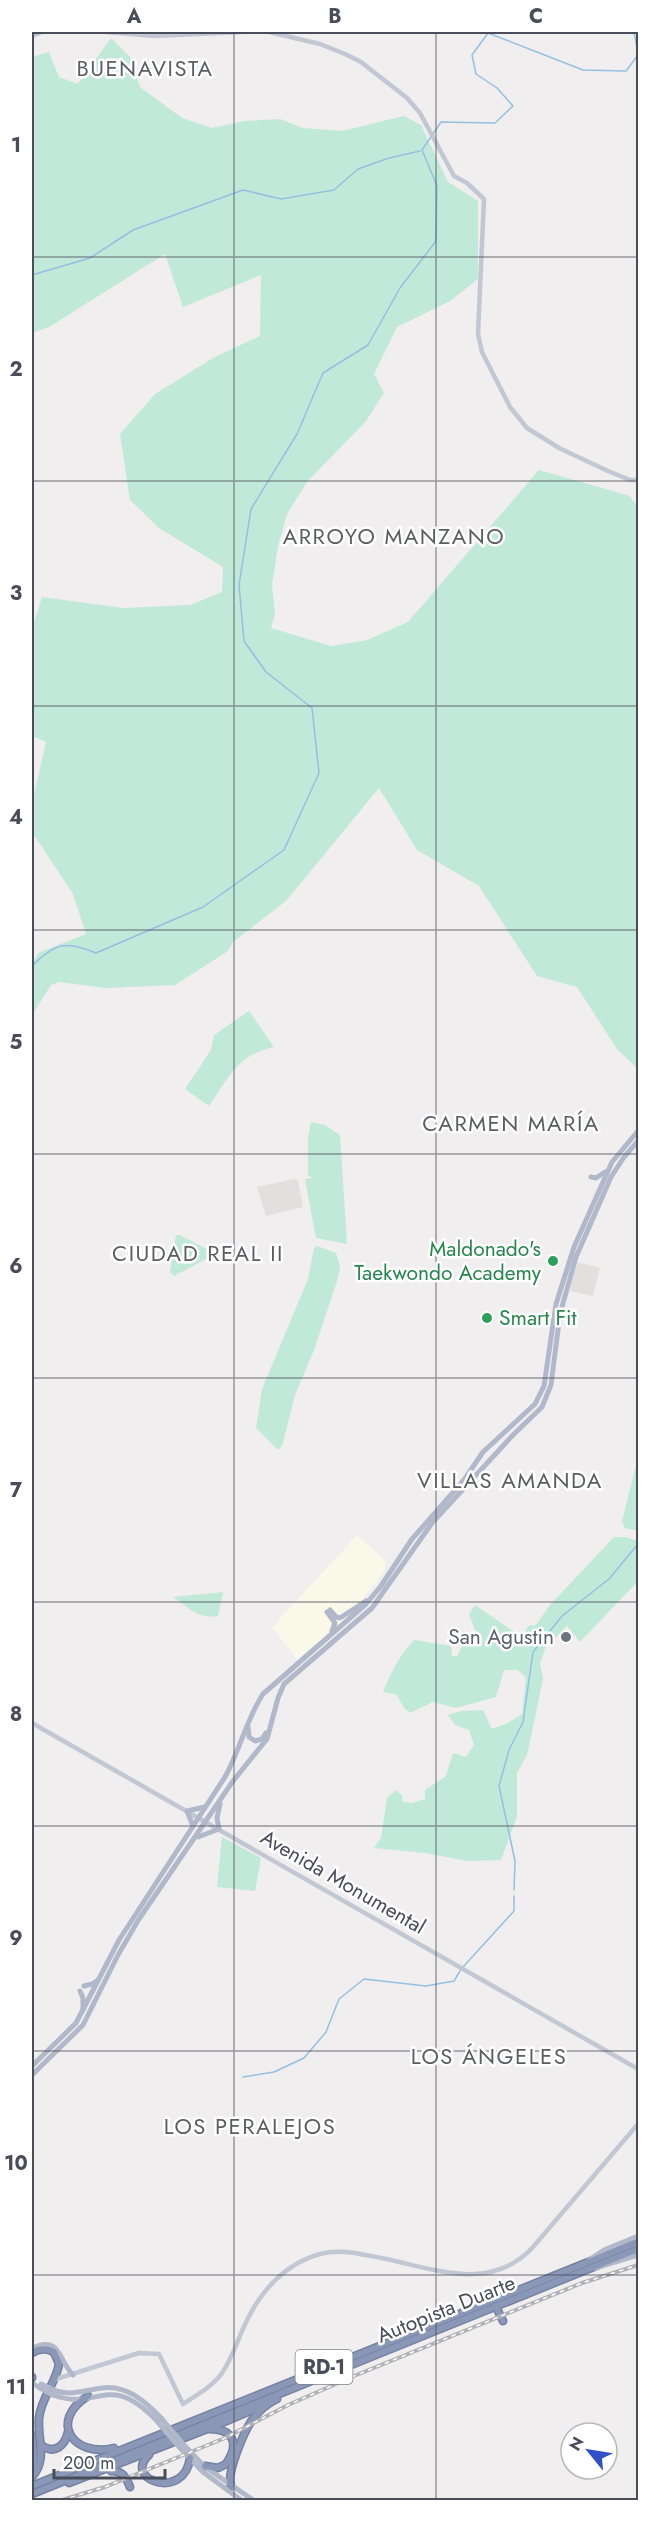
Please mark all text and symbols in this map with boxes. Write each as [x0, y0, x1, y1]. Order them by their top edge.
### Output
text: A [126, 2, 142, 31]
text: B [328, 2, 342, 31]
text: C [529, 2, 543, 31]
district label: BUENAVISTA [76, 52, 214, 84]
text: 1 [11, 131, 21, 160]
text: 2 [9, 355, 23, 384]
district label: ARROYO MANZANO [283, 520, 505, 552]
text: 3 [10, 579, 22, 608]
text: 4 [9, 803, 23, 832]
text: 5 [10, 1028, 23, 1057]
district label: CARMEN MARÍA [422, 1107, 600, 1139]
place label: Maldonado's Taekwondo Academy [354, 1234, 542, 1288]
district label: CIUDAD REAL II [112, 1237, 284, 1269]
text: 6 [9, 1252, 23, 1281]
marker: Maldonado's Taekwondo Academy [546, 1254, 560, 1268]
place label: Smart Fit [499, 1303, 577, 1333]
marker: Smart Fit [480, 1311, 494, 1325]
district label: VILLAS AMANDA [417, 1464, 603, 1496]
text: 7 [10, 1476, 23, 1505]
place label: San Agustin [448, 1622, 554, 1652]
marker: San Agustin [559, 1630, 573, 1644]
text: 8 [10, 1700, 22, 1729]
street label: Avenida Monumental [255, 1822, 431, 1942]
text: 9 [9, 1924, 23, 1953]
district label: LOS ÁNGELES [411, 2040, 567, 2072]
district label: LOS PERALEJOS [164, 2110, 336, 2142]
text: 10 [4, 2149, 28, 2178]
street label: Autopista Duarte [372, 2268, 520, 2350]
road number: RD-1 [296, 2350, 352, 2384]
text: 11 [6, 2373, 26, 2402]
north arrow [559, 2421, 619, 2481]
text: N [563, 2432, 590, 2455]
scale bar [54, 2442, 165, 2480]
text: 200 m [63, 2450, 114, 2476]

